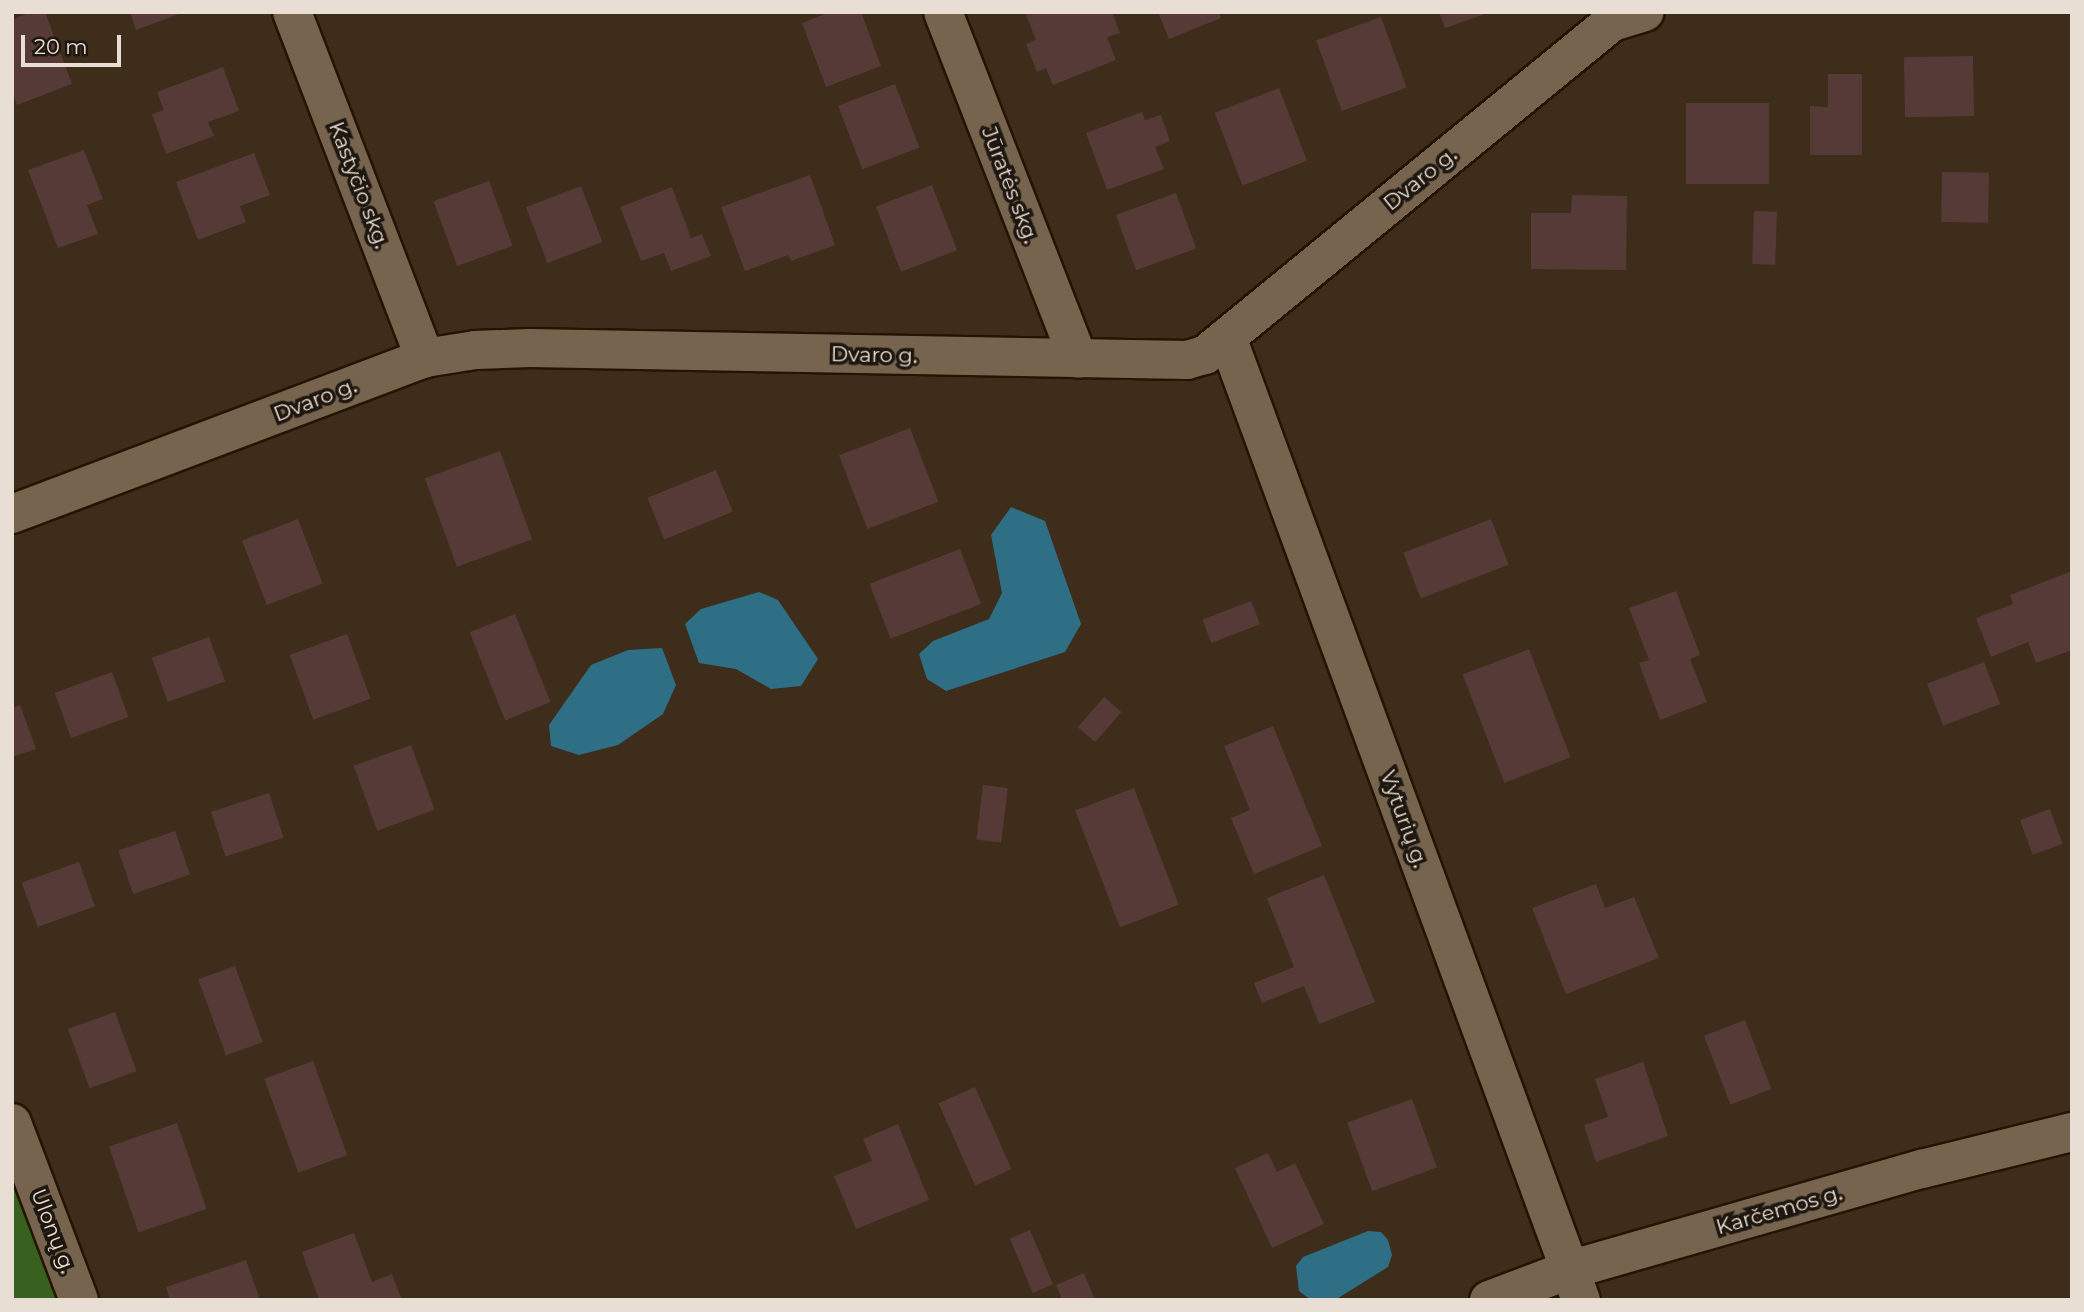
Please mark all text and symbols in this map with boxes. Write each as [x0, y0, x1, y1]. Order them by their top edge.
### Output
scale bar [24, 21, 124, 65]
text: 20 m [34, 34, 88, 59]
street label: Kastyčio skg. [323, 118, 395, 252]
street label: Jūratės skg. [976, 123, 1044, 247]
street label: Dvaro g. [1379, 142, 1461, 216]
street label: Dvaro g. [831, 342, 917, 368]
street label: Dvaro g. [270, 373, 360, 427]
street label: Vyturių g. [1375, 767, 1433, 871]
street label: Karčemos g. [1713, 1180, 1845, 1240]
street label: Ulonų g. [25, 1185, 81, 1277]

